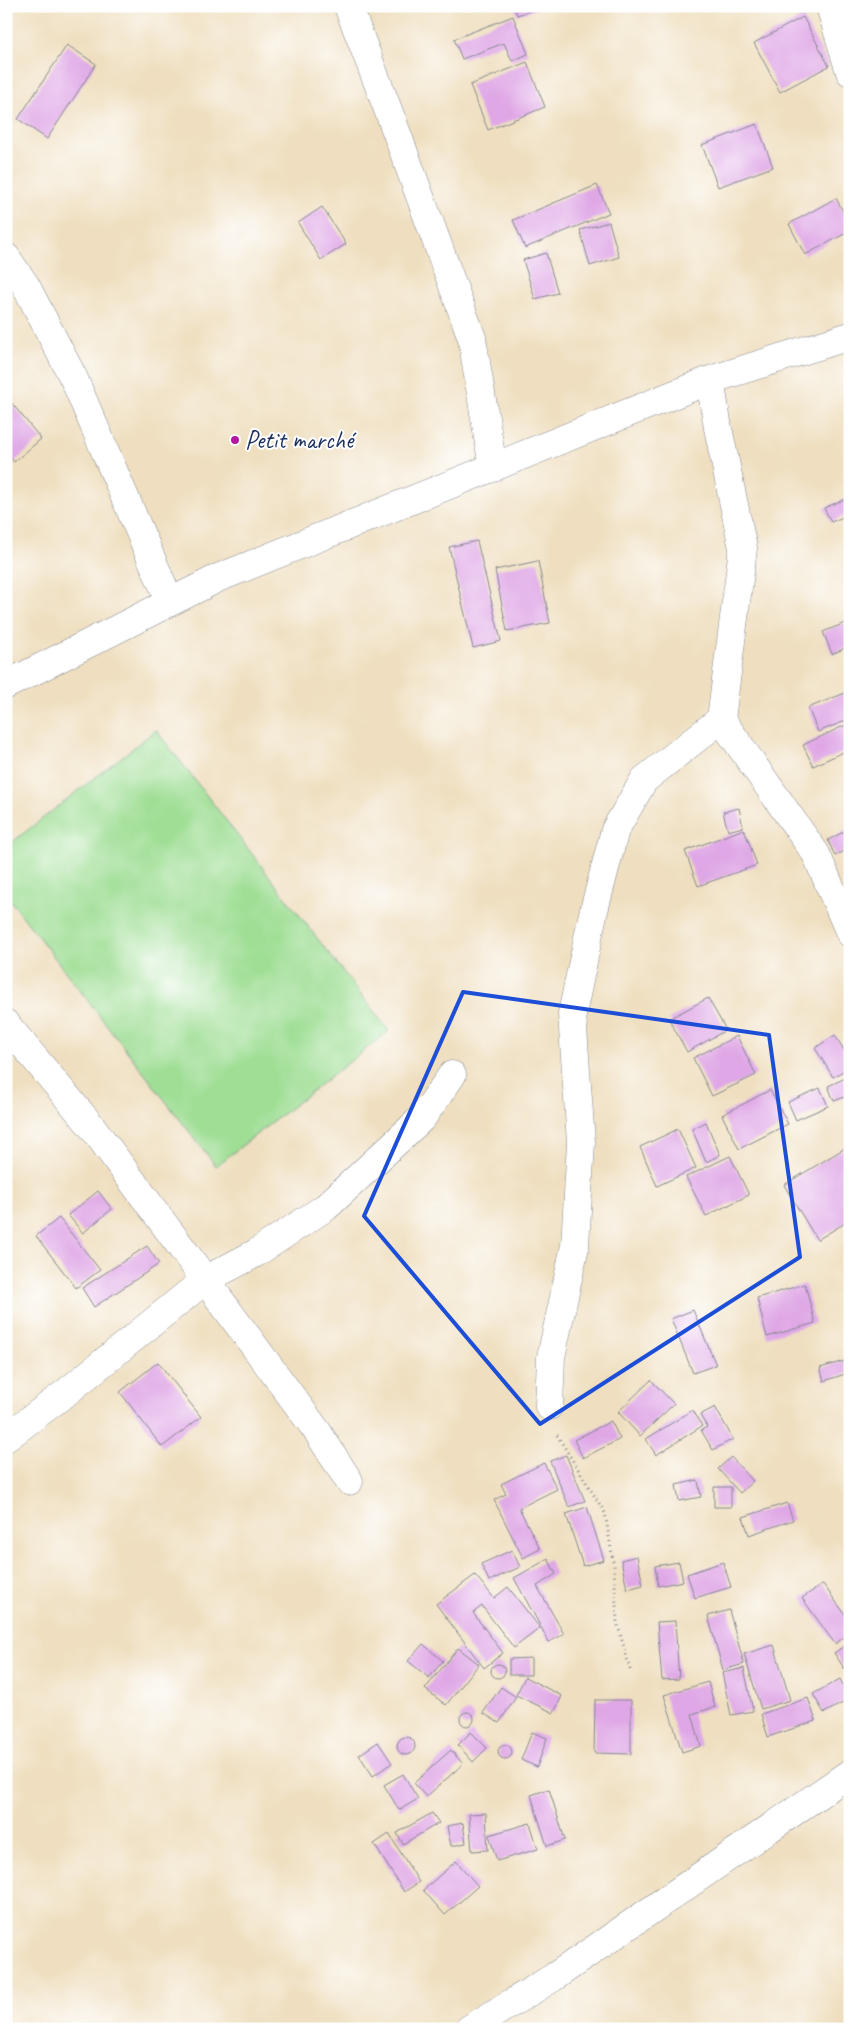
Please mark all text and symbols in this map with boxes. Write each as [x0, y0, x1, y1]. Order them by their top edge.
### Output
place label: Petit marché [245, 424, 357, 456]
marker: Petit marché [229, 434, 241, 446]

